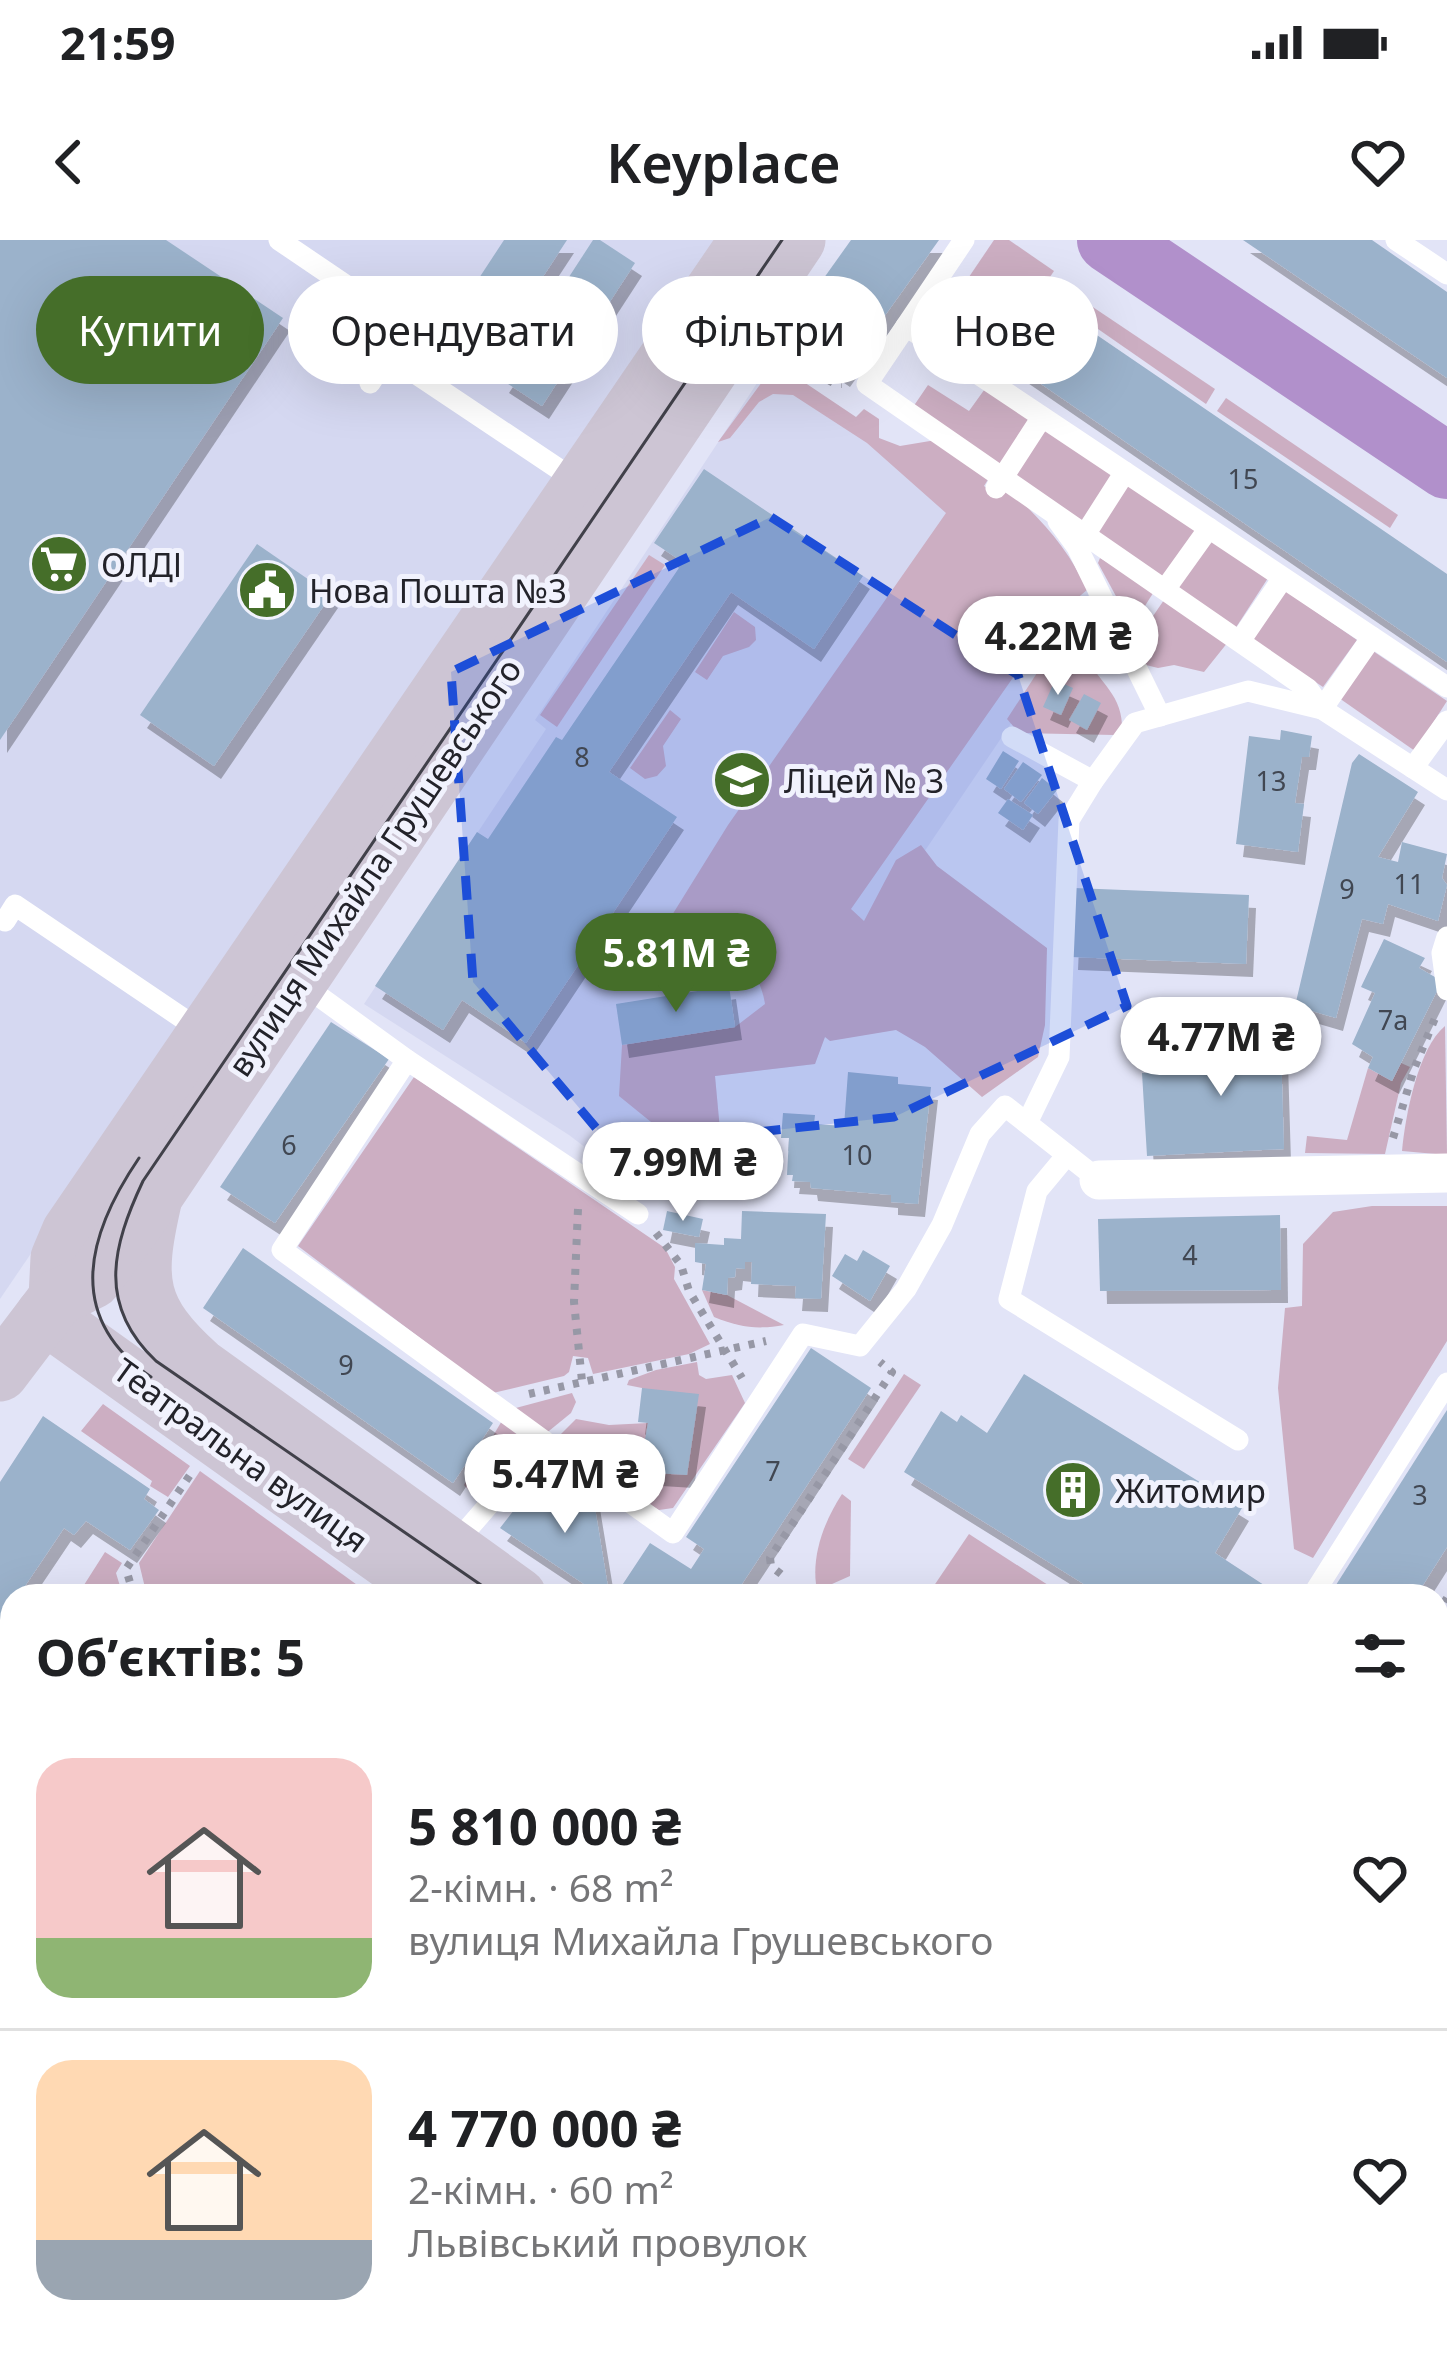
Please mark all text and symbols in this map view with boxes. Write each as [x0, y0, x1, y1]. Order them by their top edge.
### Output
text: 21:59 [60, 12, 176, 73]
text: Keyplace [606, 125, 841, 199]
icon: back [36, 129, 102, 195]
icon: heart [1345, 129, 1411, 195]
chip: Купити [36, 276, 264, 384]
chip: Орендувати [288, 276, 618, 384]
chip: Фільтри [642, 276, 887, 384]
chip: Нове [911, 276, 1098, 384]
house number: 15 [1228, 460, 1258, 497]
supermarket icon: ОЛДІ [28, 533, 90, 595]
place label: ОЛДІ [101, 542, 182, 587]
public building icon: Нова Пошта №3 [236, 559, 298, 621]
place label: Нова Пошта №3 [309, 568, 567, 613]
pin: 4.22M ₴ [947, 596, 1169, 698]
text: 4.22M ₴ [984, 608, 1132, 661]
street label: вулиця Михайла Грушевського [217, 649, 531, 1085]
house number: 8 [574, 738, 590, 775]
school or university icon: Ліцей № 3 [711, 749, 773, 811]
place label: Ліцей № 3 [784, 758, 944, 803]
house number: 13 [1256, 762, 1286, 799]
house number: 11 [1394, 865, 1424, 902]
house number: 9 [1339, 870, 1355, 907]
pin: 5.81M ₴ [565, 913, 787, 1015]
text: 5.81M ₴ [602, 925, 750, 978]
pin: 4.77M ₴ [1110, 997, 1332, 1099]
house number: 7а [1378, 1001, 1408, 1038]
text: 4.77M ₴ [1147, 1009, 1295, 1062]
pin: 7.99M ₴ [572, 1122, 794, 1224]
house number: 6 [281, 1126, 297, 1163]
text: 7.99M ₴ [609, 1134, 757, 1187]
house number: 10 [842, 1136, 872, 1173]
house number: 4 [1182, 1236, 1198, 1273]
house number: 9 [338, 1346, 354, 1383]
street label: Театральна вулиця [105, 1347, 377, 1563]
pin: 5.47M ₴ [454, 1434, 676, 1536]
text: 5.47M ₴ [491, 1446, 639, 1499]
house number: 7 [765, 1452, 781, 1489]
building icon: Житомир [1042, 1459, 1104, 1521]
place label: Житомир [1115, 1468, 1266, 1513]
house number: 3 [1412, 1476, 1428, 1513]
text: Об’єктів: 5 [36, 1621, 305, 1691]
icon: filters [1347, 1623, 1413, 1689]
text: 5 810 000 ₴ [408, 1790, 681, 1860]
icon: home [132, 1806, 276, 1950]
icon: heart [1347, 1845, 1413, 1911]
text: 2-кімн. · 68 m² [408, 1860, 674, 1913]
text: вулиця Михайла Грушевського [408, 1913, 993, 1966]
text: 4 770 000 ₴ [408, 2092, 681, 2162]
icon: home [132, 2108, 276, 2252]
icon: heart [1347, 2147, 1413, 2213]
text: 2-кімн. · 60 m² [408, 2162, 674, 2215]
text: Львівський провулок [408, 2215, 807, 2268]

